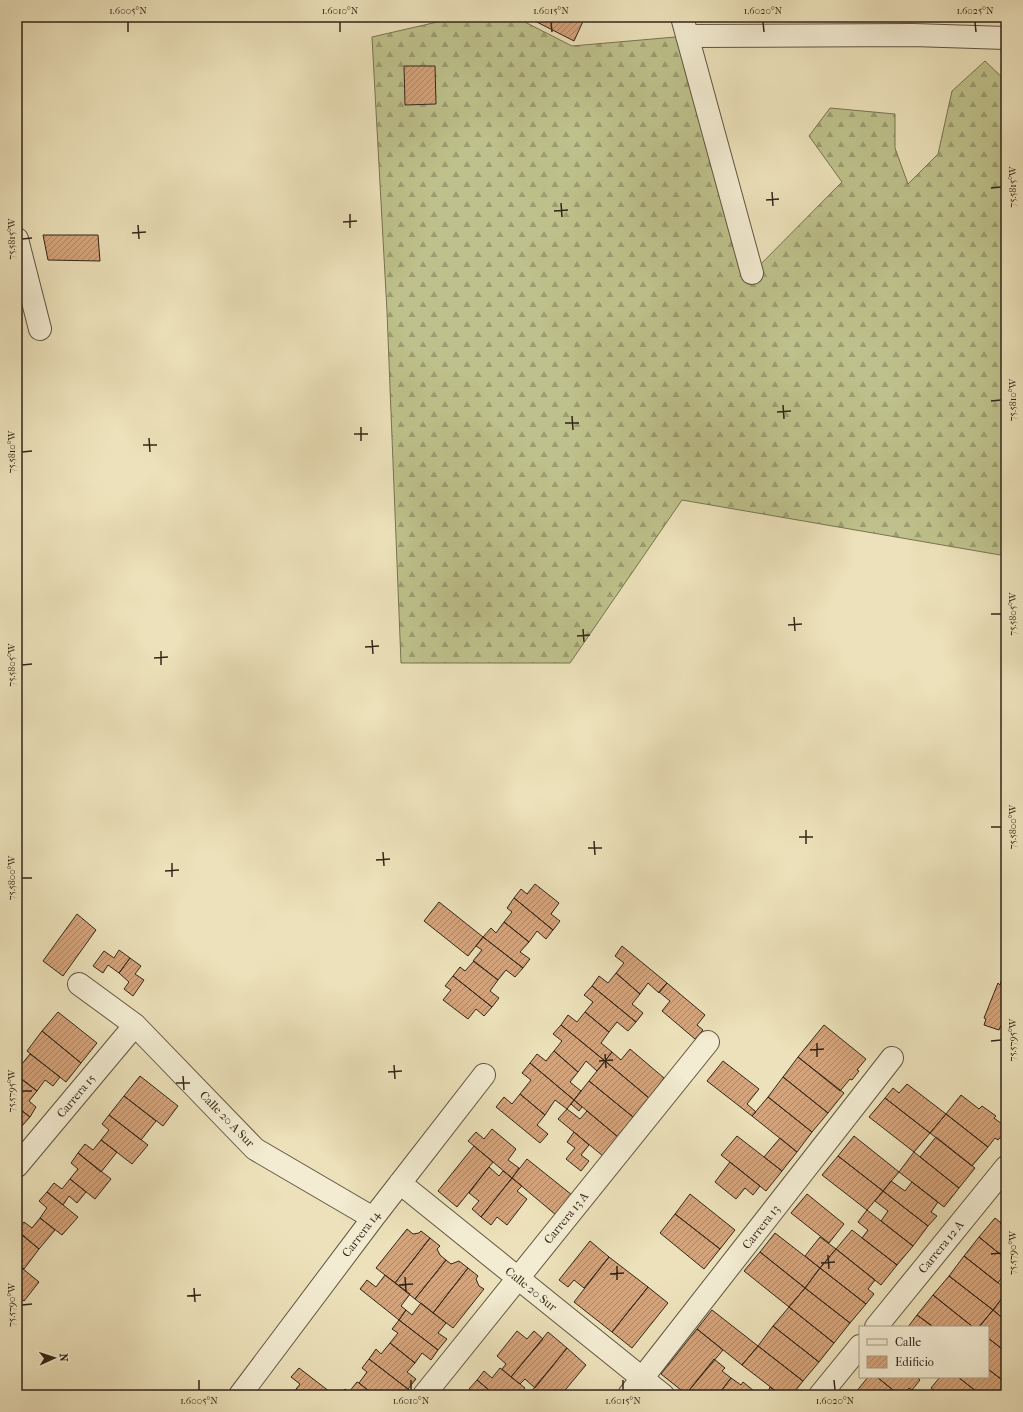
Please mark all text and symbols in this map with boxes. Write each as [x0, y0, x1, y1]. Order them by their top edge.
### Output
text: 1.6005°N [109, 5, 147, 17]
text: 1.6010°N [322, 5, 359, 17]
text: 1.6015°N [533, 5, 569, 17]
text: 1.6020°N [744, 5, 783, 17]
text: 1.6025°N [956, 5, 994, 17]
text: 75.5815°W [1007, 165, 1019, 208]
text: 75.5815°W [6, 217, 18, 260]
text: 75.5810°W [1007, 378, 1019, 421]
text: 75.5810°W [6, 430, 18, 473]
text: 75.5805°W [1007, 591, 1019, 636]
text: 75.5805°W [6, 642, 18, 687]
text: 75.5800°W [1007, 804, 1019, 849]
text: 75.5800°W [6, 855, 18, 900]
text: 75.5795°W [1007, 1017, 1019, 1061]
text: 75.5795°W [6, 1068, 18, 1112]
street label: Carrera 15 [54, 1071, 98, 1121]
street label: Calle 20 A Sur [197, 1088, 258, 1151]
street label: Carrera 13 A [541, 1189, 591, 1247]
street label: Carrera 13 [739, 1202, 783, 1252]
street label: Carrera 14 [339, 1207, 383, 1260]
street label: Carrera 12 A [916, 1218, 967, 1276]
text: 75.5790°W [1007, 1230, 1019, 1275]
street label: Calle 20 Sur [502, 1264, 560, 1315]
text: 75.5790°W [6, 1282, 18, 1327]
legend [859, 1326, 989, 1378]
text: Calle [895, 1335, 921, 1349]
north arrow [34, 1338, 74, 1378]
text: N [57, 1353, 70, 1363]
text: Edificio [895, 1355, 934, 1369]
text: 1.6005°N [180, 1395, 218, 1407]
text: 1.6010°N [393, 1395, 430, 1407]
text: 1.6015°N [605, 1395, 641, 1407]
text: 1.6020°N [816, 1395, 855, 1407]

